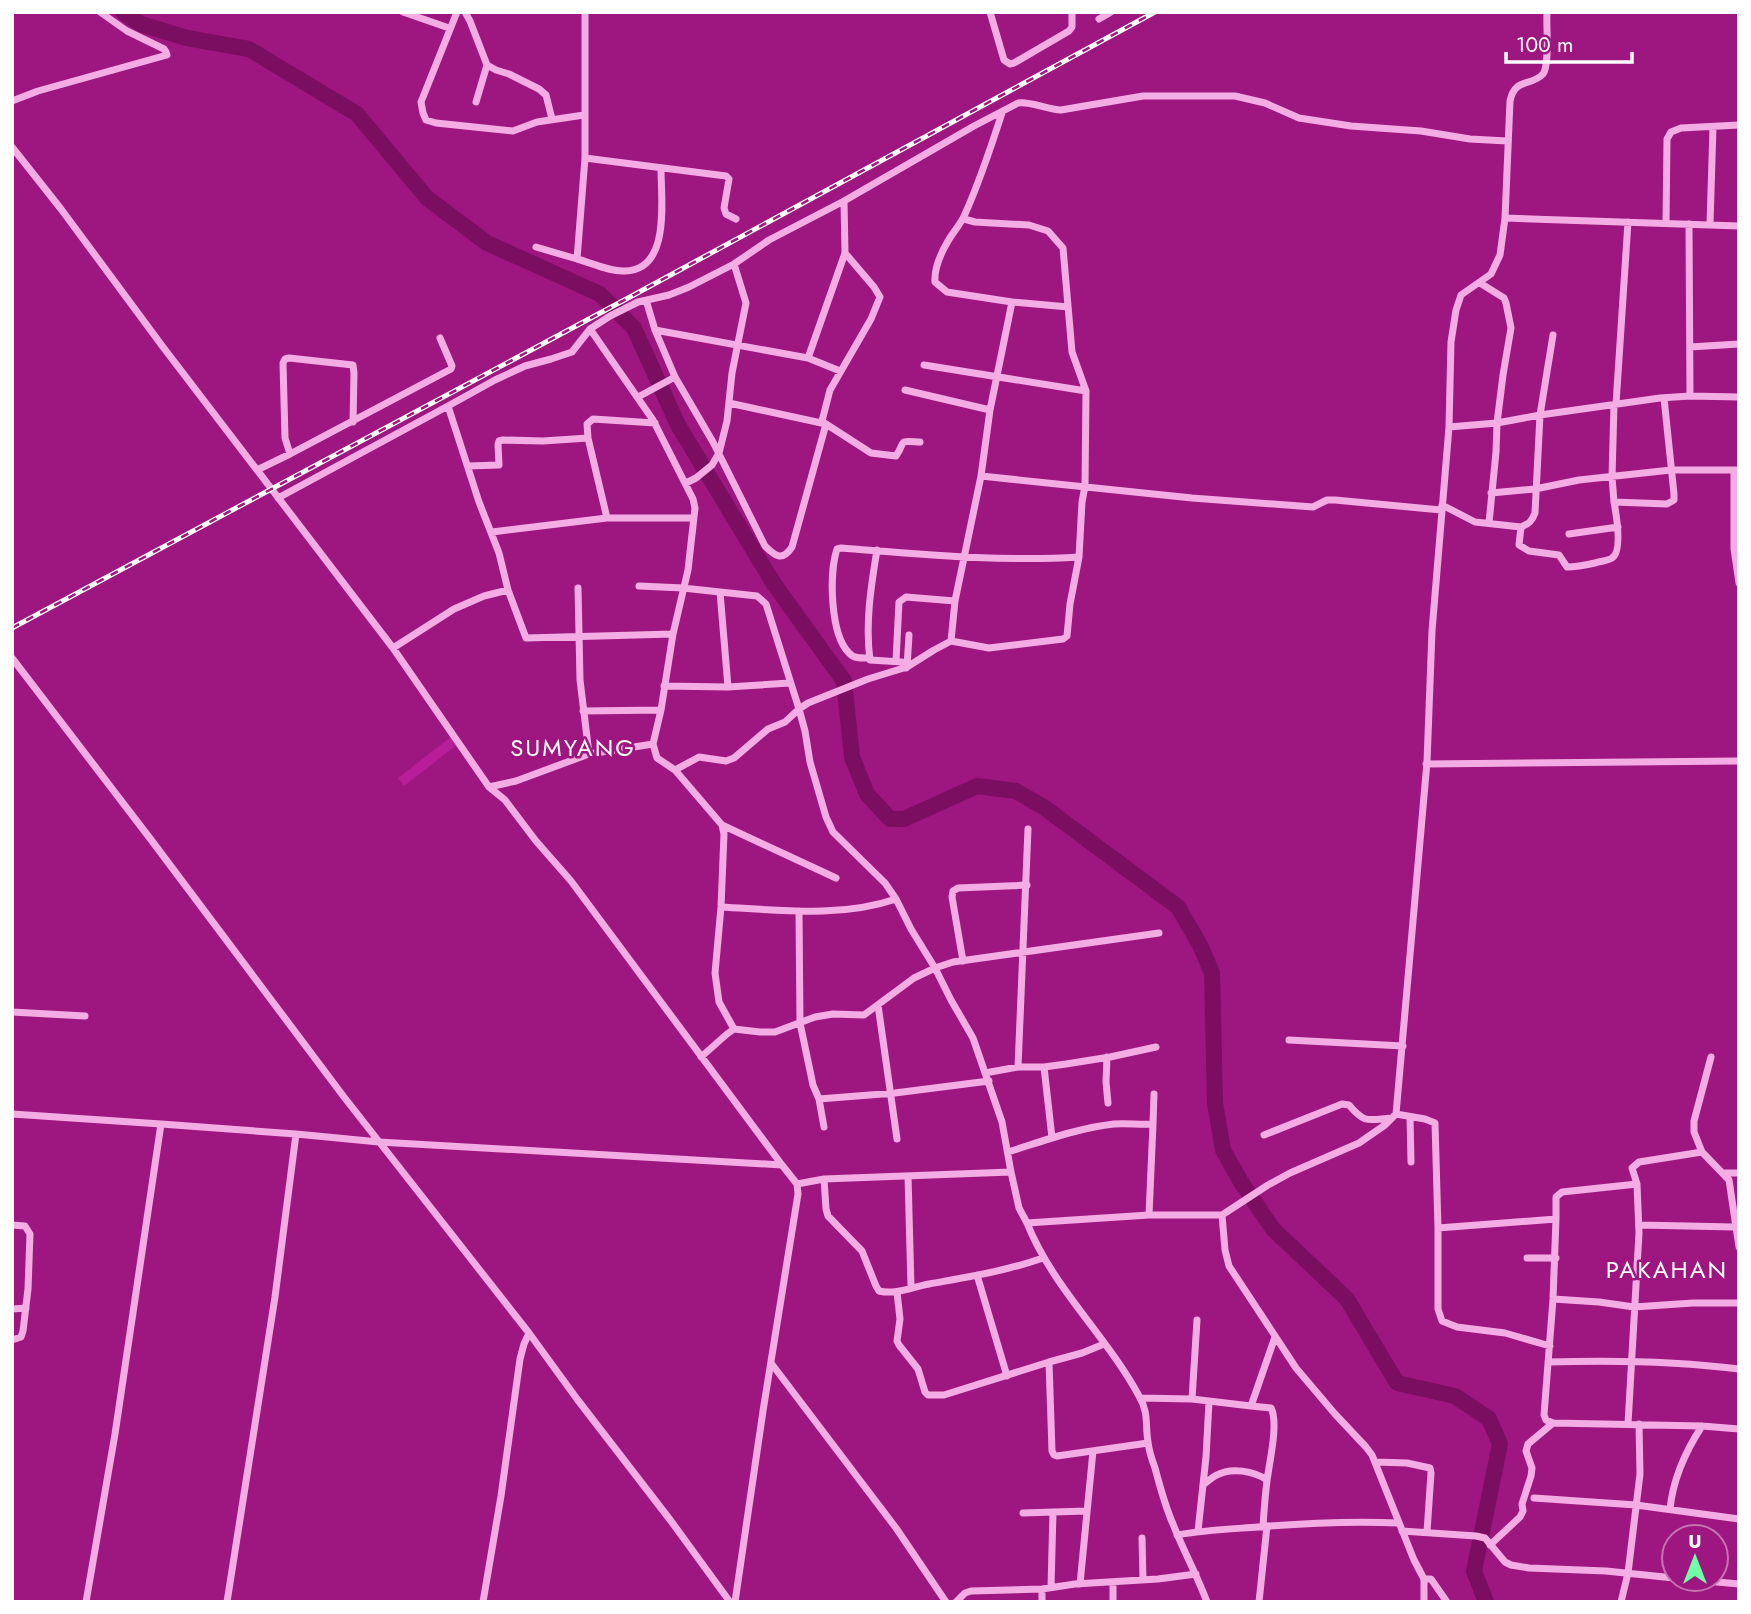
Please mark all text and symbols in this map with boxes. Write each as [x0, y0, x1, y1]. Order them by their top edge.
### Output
scale bar [1506, 21, 1632, 65]
text: 100 m [1516, 30, 1573, 60]
district label: SUMYANG [510, 730, 636, 765]
district label: PAKAHAN [1606, 1252, 1728, 1287]
north arrow [1660, 1523, 1730, 1593]
text: U [1688, 1528, 1702, 1555]

